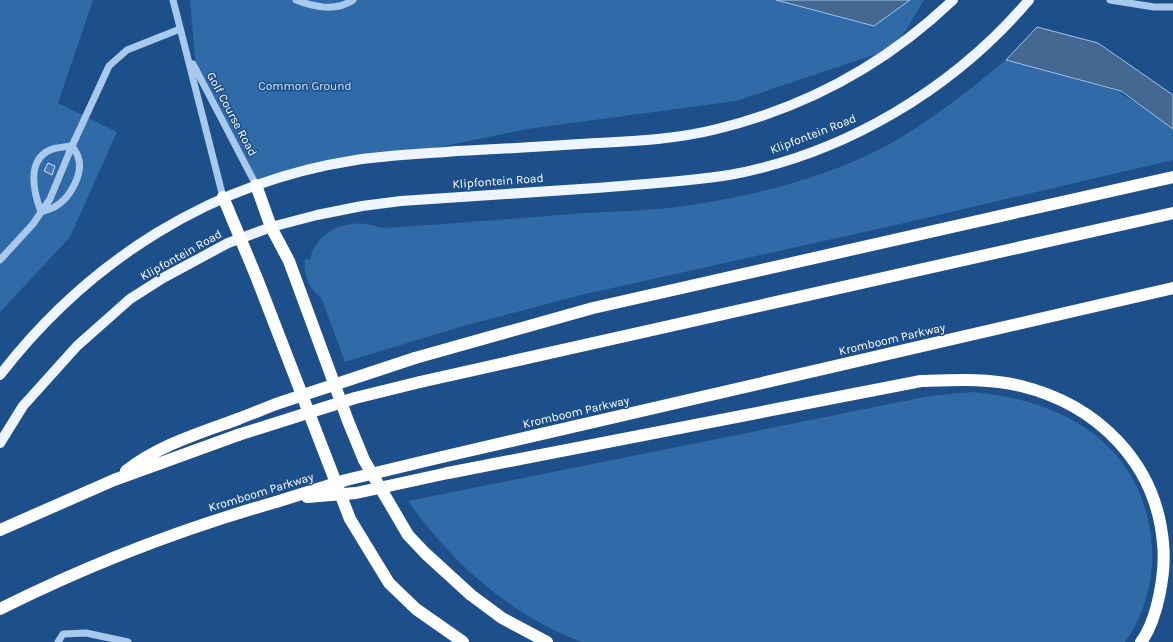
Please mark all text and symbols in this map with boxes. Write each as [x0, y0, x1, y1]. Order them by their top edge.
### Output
street label: Golf Course Road [204, 70, 260, 158]
park label: Common Ground [258, 79, 352, 93]
street label: Klipfontein Road [768, 111, 858, 157]
street label: Klipfontein Road [452, 171, 544, 191]
street label: Klipfontein Road [138, 227, 224, 283]
street label: Kromboom Parkway [837, 320, 947, 358]
street label: Kromboom Parkway [521, 393, 631, 431]
street label: Kromboom Parkway [207, 469, 316, 515]

